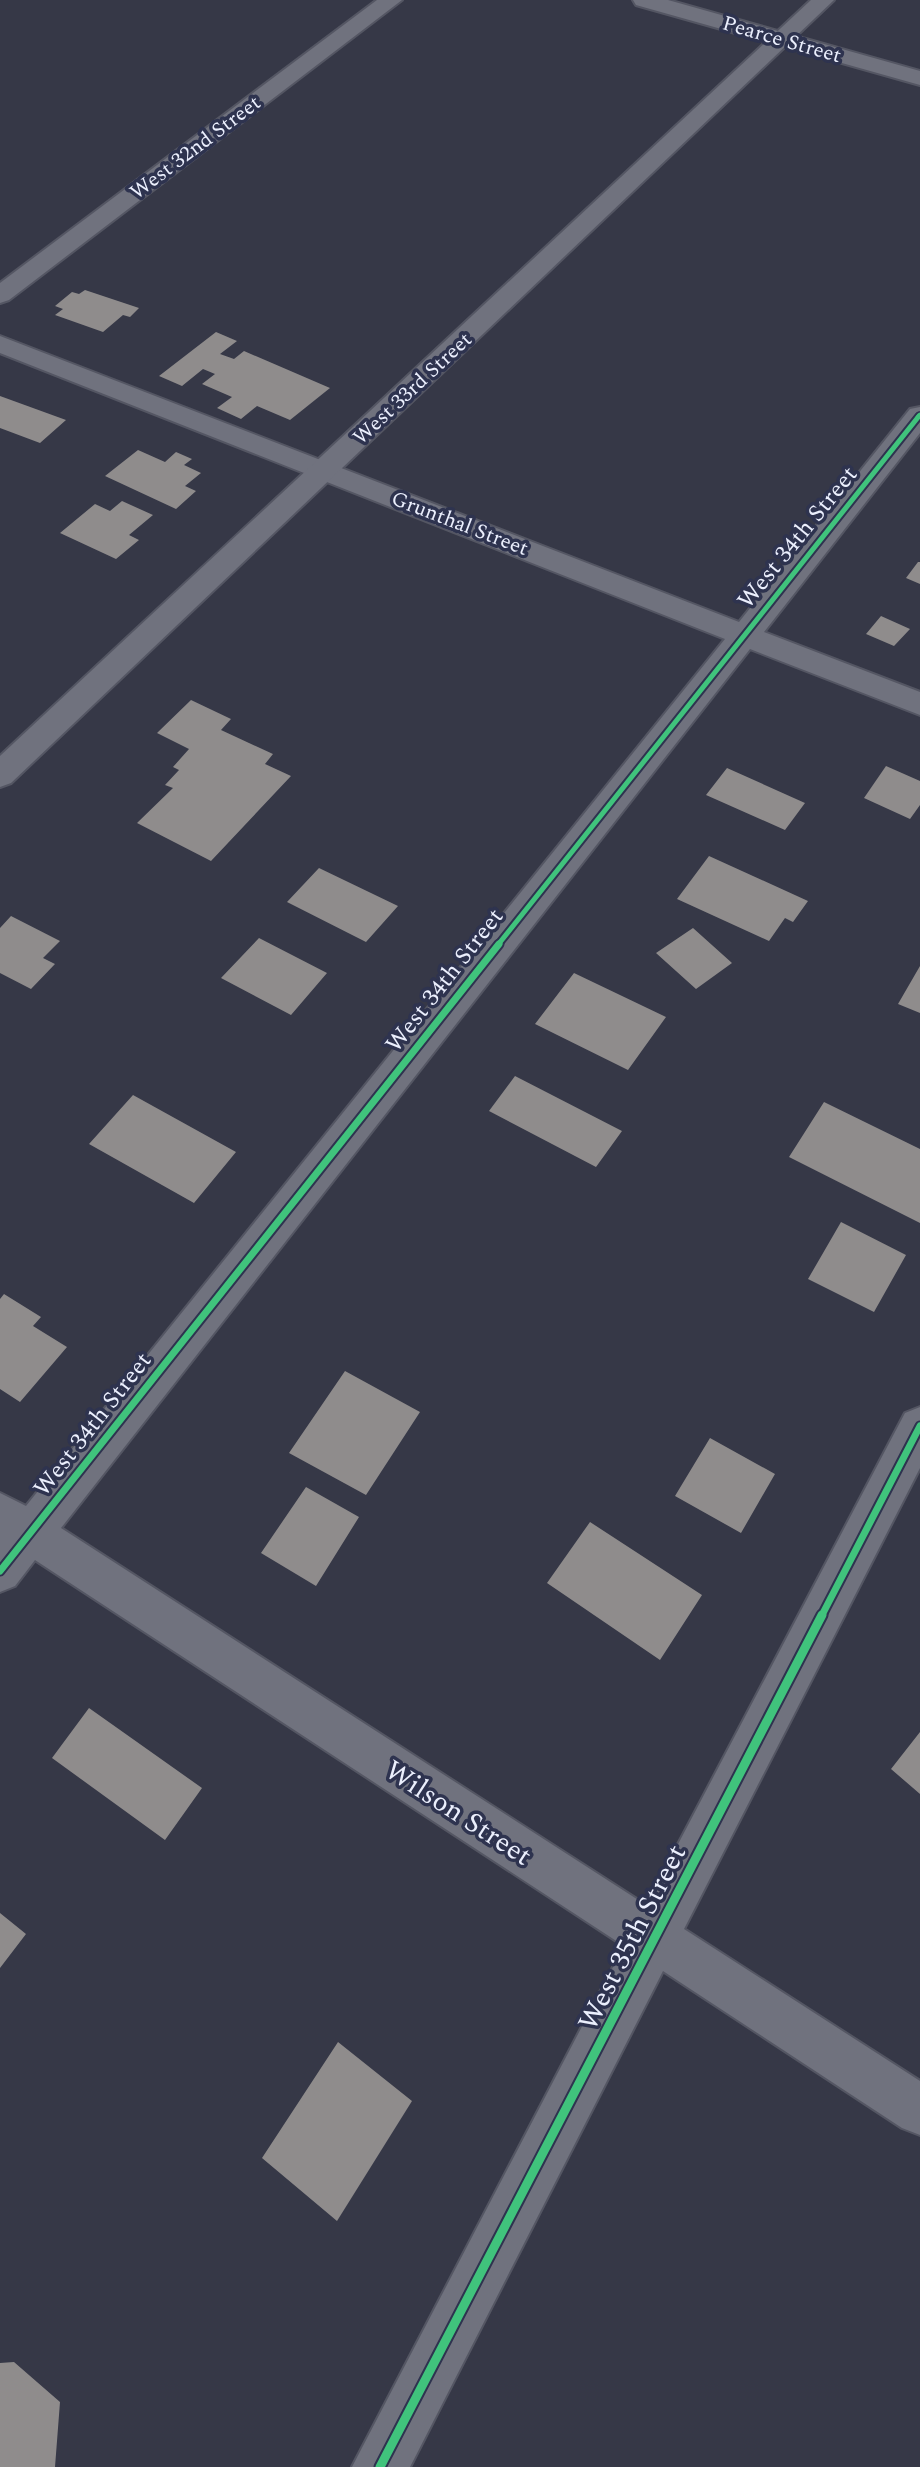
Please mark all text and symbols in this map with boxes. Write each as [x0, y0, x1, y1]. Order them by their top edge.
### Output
street label: Pearce Street [718, 8, 845, 72]
street label: West 32nd Street [123, 88, 268, 208]
street label: West 33rd Street [346, 325, 480, 453]
street label: West 34th Street [729, 458, 867, 617]
street label: Grunthal Street [386, 483, 533, 565]
street label: West 34th Street [377, 901, 513, 1061]
street label: West 34th Street [25, 1345, 161, 1505]
street label: Wilson Street [376, 1749, 540, 1877]
street label: West 35th Street [567, 1837, 698, 2038]

